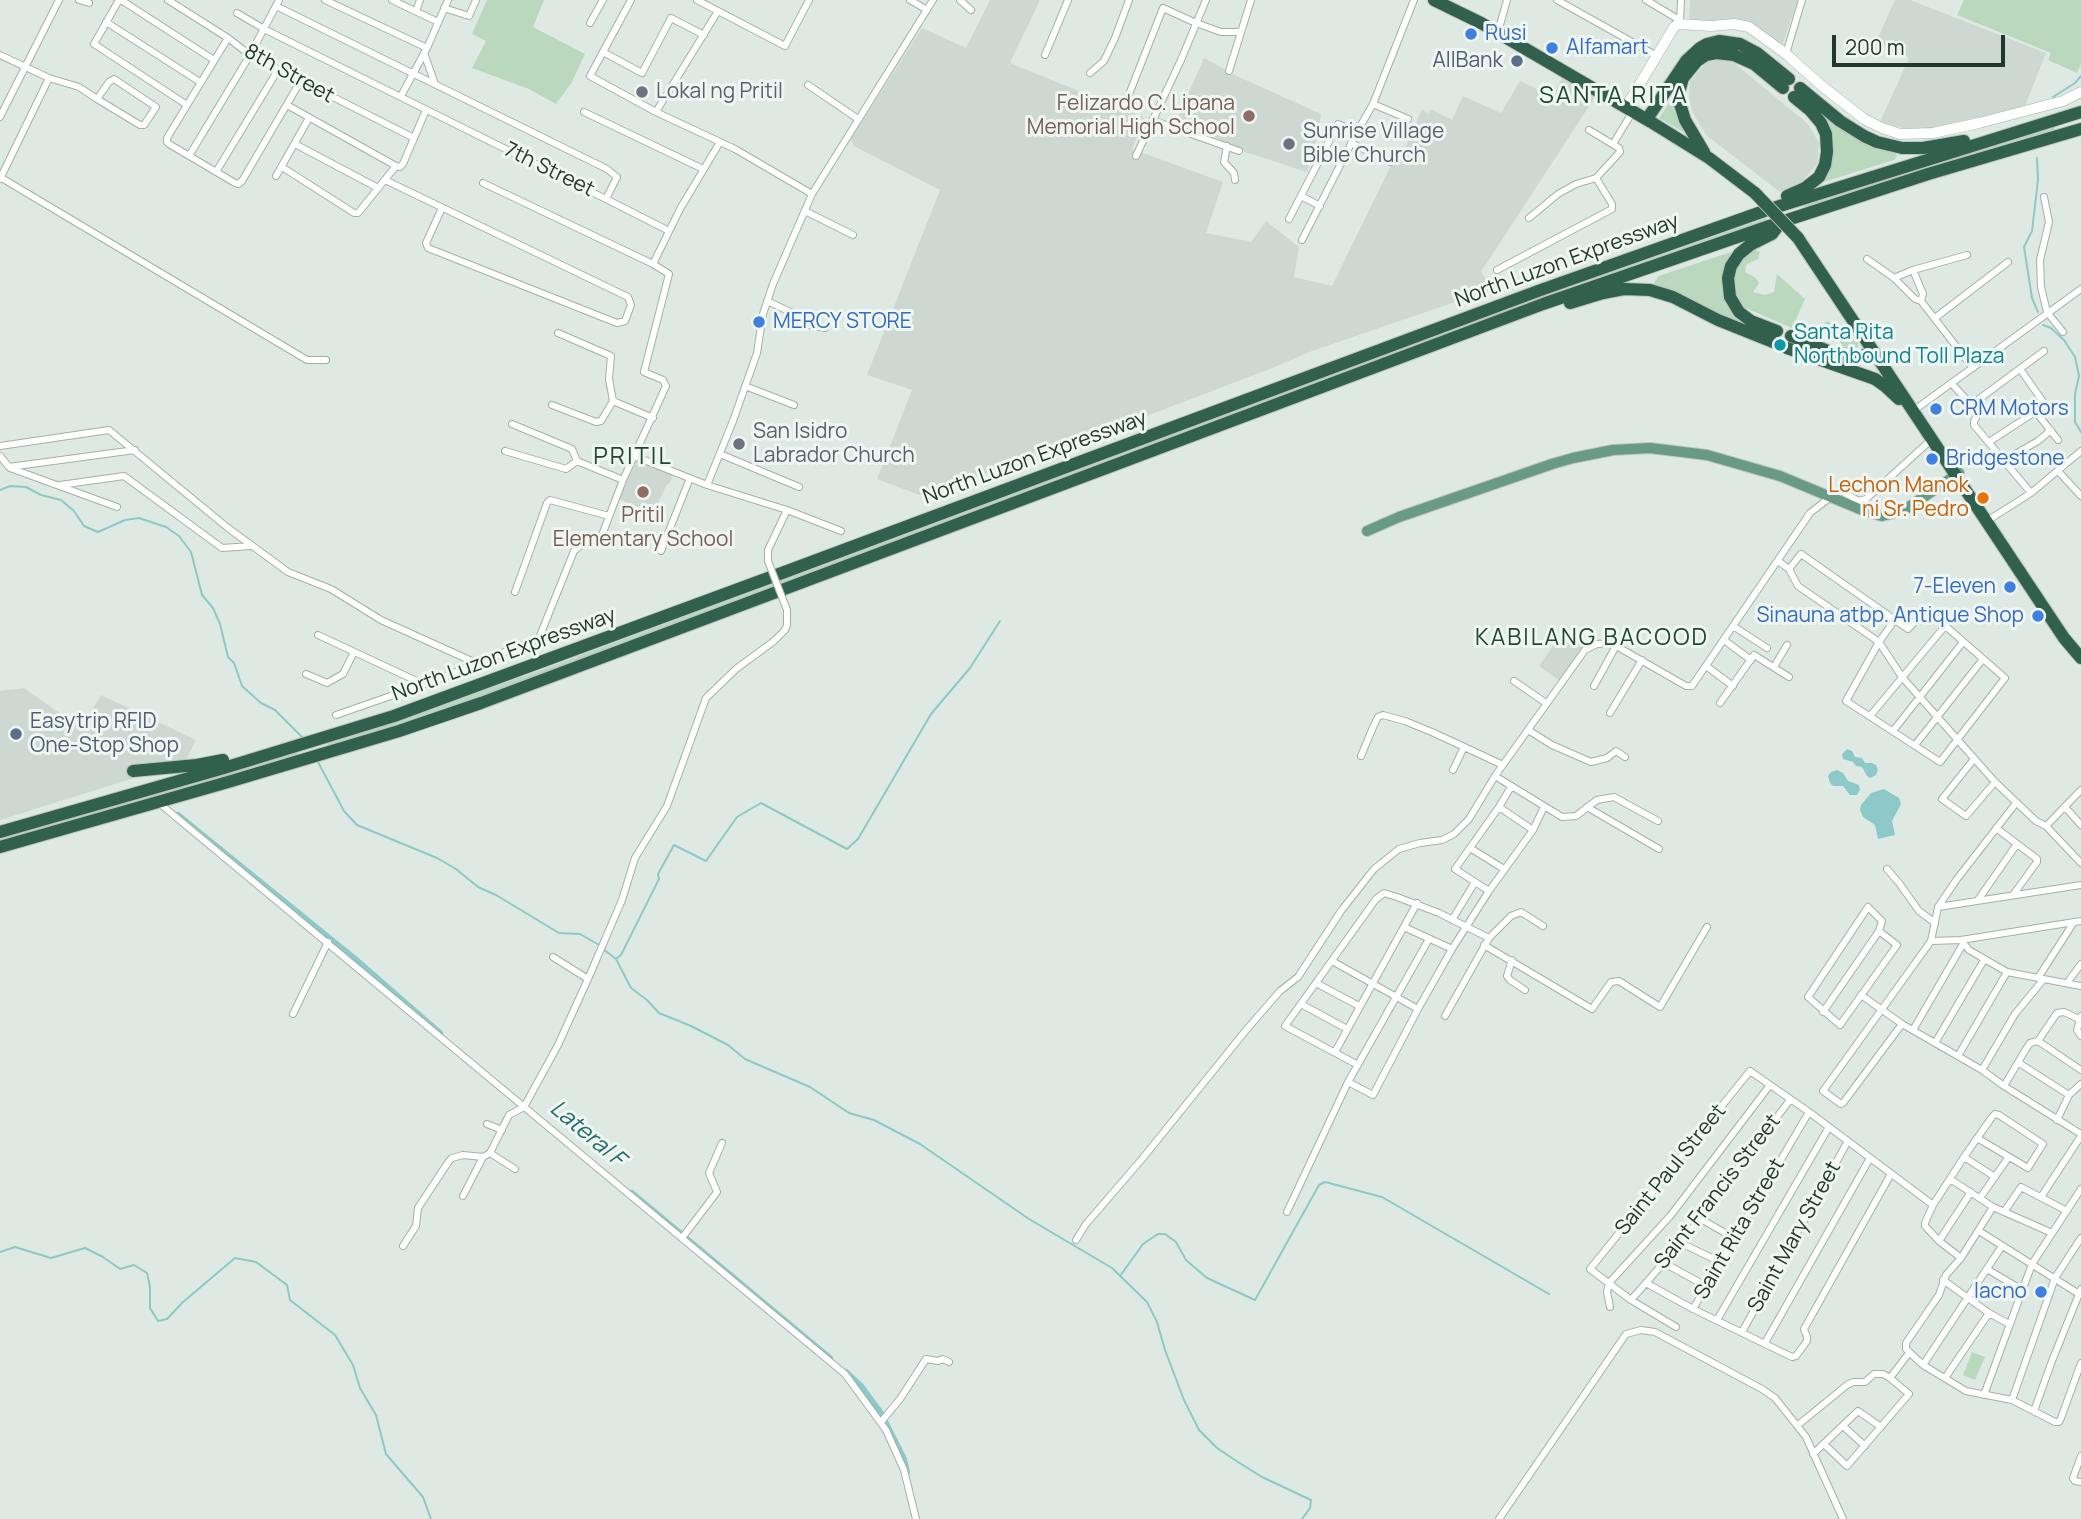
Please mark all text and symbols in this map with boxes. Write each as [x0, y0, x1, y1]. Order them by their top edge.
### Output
place label: Rusi [1485, 21, 1527, 47]
scale bar [1836, 21, 2009, 65]
marker: Rusi [1463, 26, 1479, 42]
text: 200 m [1845, 33, 1905, 61]
place label: Alfamart [1566, 35, 1648, 61]
street label: 8th Street [240, 39, 338, 109]
marker: Alfamart [1544, 40, 1560, 56]
place label: AllBank [1432, 48, 1503, 74]
marker: AllBank [1509, 53, 1525, 69]
place label: Lokal ng Pritil [656, 79, 783, 105]
district label: SANTA RITA [1540, 82, 1688, 110]
marker: Lokal ng Pritil [634, 84, 650, 100]
place label: Felizardo C. Lipana Memorial High School [1027, 91, 1235, 141]
marker: Felizardo C. Lipana Memorial High School [1241, 108, 1257, 124]
place label: Sunrise Village Bible Church [1303, 119, 1444, 169]
marker: Sunrise Village Bible Church [1281, 136, 1297, 152]
street label: 7th Street [500, 137, 598, 203]
street label: North Luzon Expressway [1452, 209, 1682, 313]
place label: MERCY STORE [773, 309, 912, 335]
marker: MERCY STORE [751, 314, 767, 330]
place label: Santa Rita Northbound Toll Plaza [1794, 320, 2004, 370]
marker: Santa Rita Northbound Toll Plaza [1772, 337, 1788, 353]
place label: CRM Motors [1950, 396, 2069, 422]
marker: CRM Motors [1928, 401, 1944, 417]
street label: North Luzon Expressway [920, 406, 1150, 510]
place label: San Isidro Labrador Church [753, 419, 915, 469]
marker: San Isidro Labrador Church [731, 436, 747, 452]
district label: PRITIL [594, 443, 672, 471]
place label: Bridgestone [1946, 446, 2065, 472]
marker: Bridgestone [1924, 451, 1940, 467]
place label: Lechon Manok ni Sr. Pedro [1828, 473, 1969, 523]
marker: Pritil Elementary School [635, 484, 651, 500]
marker: Lechon Manok ni Sr. Pedro [1975, 490, 1991, 506]
place label: Pritil Elementary School [553, 503, 733, 553]
place label: 7-Eleven [1914, 574, 1996, 600]
marker: 7-Eleven [2002, 579, 2018, 595]
street label: North Luzon Expressway [389, 603, 619, 707]
place label: Sinauna atbp. Antique Shop [1756, 603, 2024, 629]
marker: Sinauna atbp. Antique Shop [2030, 608, 2046, 624]
district label: KABILANG BACOOD [1477, 625, 1707, 653]
place label: Easytrip RFID One-Stop Shop [30, 709, 179, 759]
marker: Easytrip RFID One-Stop Shop [8, 726, 24, 742]
water label: Lateral F [544, 1095, 630, 1173]
street label: Saint Paul Street [1610, 1099, 1732, 1241]
street label: Saint Francis Street [1650, 1110, 1786, 1274]
street label: Saint Rita Street [1689, 1154, 1791, 1304]
street label: Saint Mary Street [1743, 1157, 1847, 1317]
place label: lacno [1974, 1279, 2027, 1305]
marker: lacno [2033, 1284, 2049, 1300]

